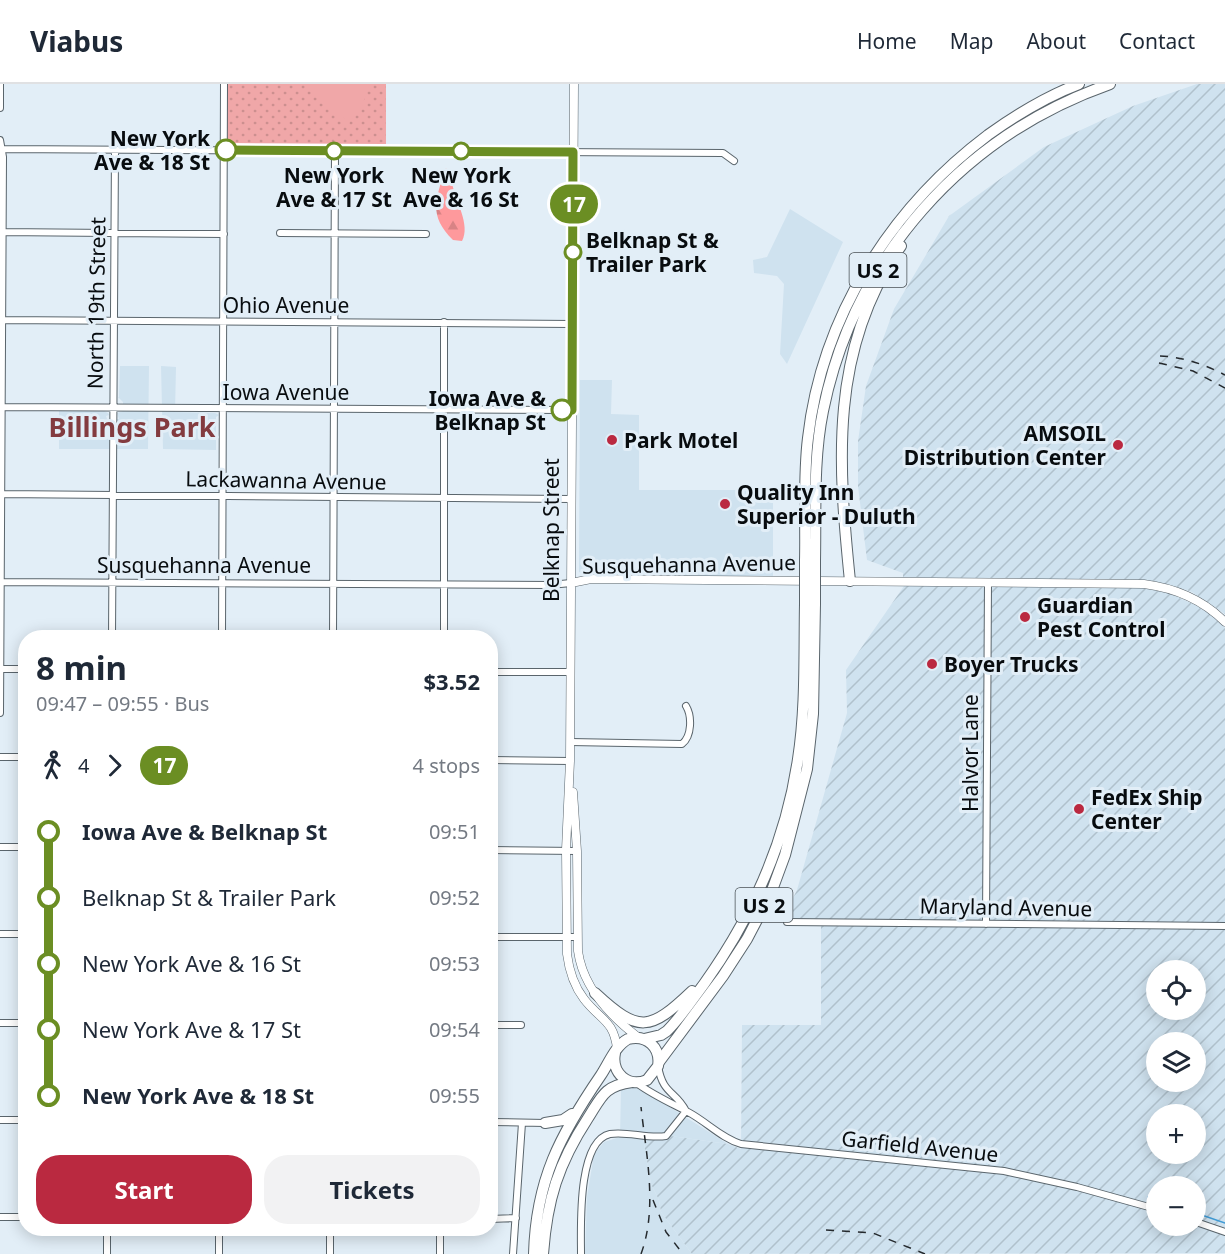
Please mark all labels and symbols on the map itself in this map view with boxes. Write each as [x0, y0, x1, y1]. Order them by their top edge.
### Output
place label: New York Ave & 18 St [94, 124, 211, 176]
marker: New York Ave & 18 St [215, 139, 237, 161]
marker: New York Ave & 17 St [325, 142, 343, 160]
marker: New York Ave & 16 St [452, 142, 470, 160]
place label: New York Ave & 17 St [276, 161, 392, 213]
place label: New York Ave & 16 St [403, 161, 519, 213]
line badge: 17 [547, 184, 601, 224]
street label: North 19th Street [81, 216, 112, 389]
place label: Belknap St & Trailer Park [586, 226, 719, 278]
marker: Belknap St & Trailer Park [564, 243, 582, 261]
road number: US 2 [850, 253, 906, 287]
street label: Ohio Avenue [223, 291, 349, 319]
street label: Iowa Avenue [223, 378, 349, 406]
place label: Iowa Ave & Belknap St [429, 384, 546, 436]
marker: Iowa Ave & Belknap St [551, 399, 573, 421]
district label: Billings Park [48, 408, 216, 445]
place label: AMSOIL Distribution Center [904, 419, 1107, 471]
place label: Park Motel [624, 426, 738, 454]
marker: Park Motel [605, 433, 619, 447]
marker: AMSOIL Distribution Center [1111, 438, 1125, 452]
street label: Belknap Street [537, 458, 565, 602]
street label: Lackawanna Avenue [185, 464, 387, 496]
place label: Quality Inn Superior - Duluth [737, 478, 916, 530]
marker: Quality Inn Superior - Duluth [718, 497, 732, 511]
street label: Susquehanna Avenue [582, 548, 796, 580]
street label: Susquehanna Avenue [97, 551, 311, 579]
place label: Guardian Pest Control [1037, 591, 1165, 643]
marker: Guardian Pest Control [1018, 610, 1032, 624]
place label: Boyer Trucks [944, 650, 1079, 678]
marker: Boyer Trucks [925, 657, 939, 671]
street label: Halvor Lane [956, 694, 984, 812]
place label: FedEx Ship Center [1091, 783, 1202, 835]
marker: FedEx Ship Center [1072, 802, 1086, 816]
road number: US 2 [736, 888, 792, 922]
street label: Maryland Avenue [920, 891, 1092, 923]
street label: Garfield Avenue [840, 1124, 1000, 1168]

